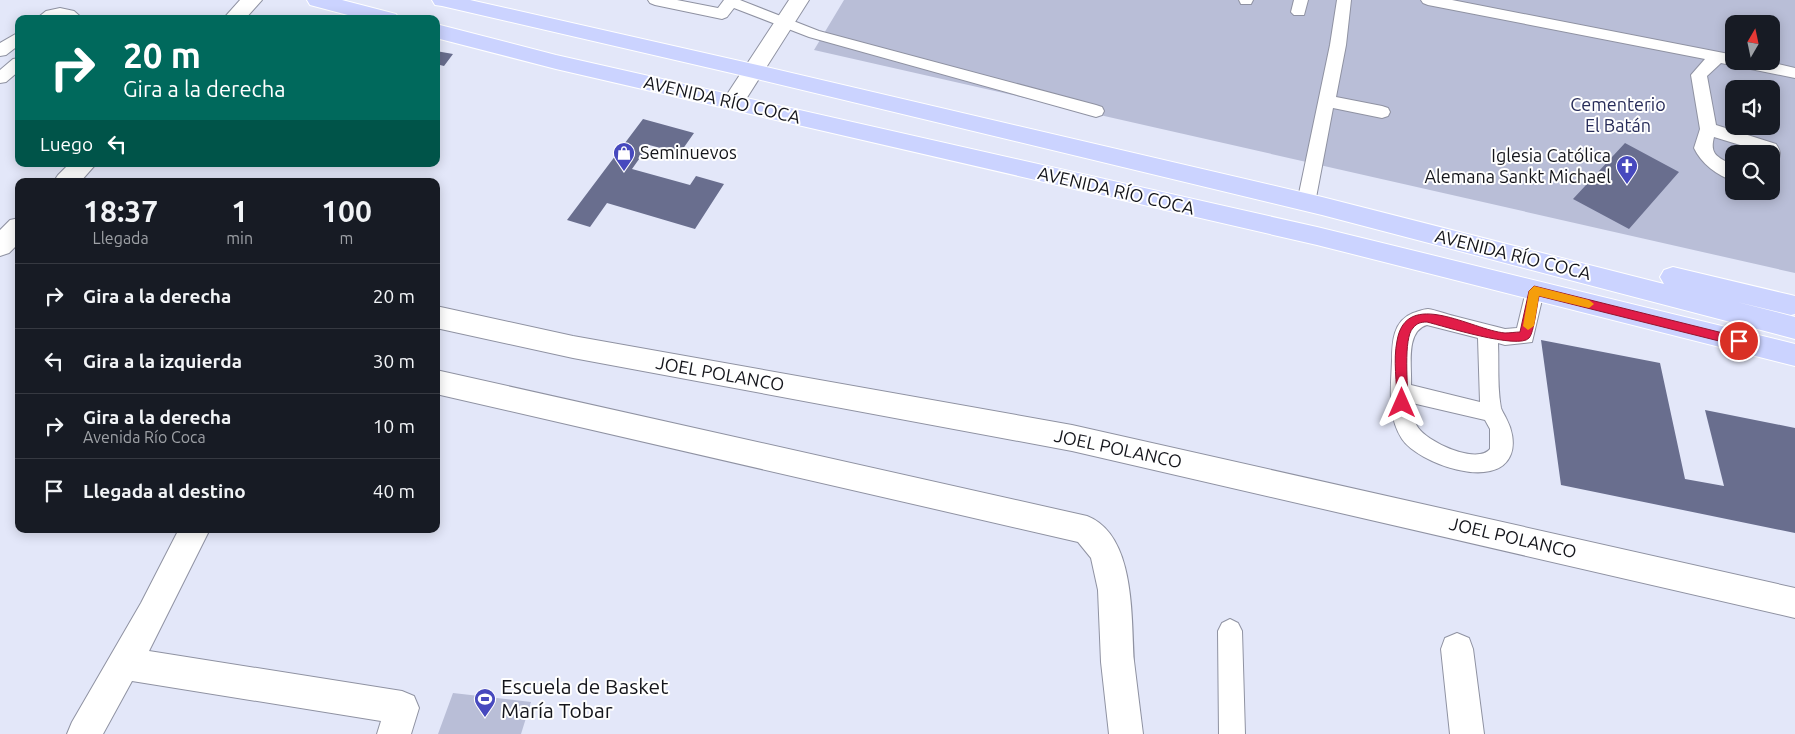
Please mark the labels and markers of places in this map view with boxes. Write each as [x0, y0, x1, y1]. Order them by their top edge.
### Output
shop icon: Seminuevos [612, 141, 636, 172]
place label: Seminuevos [640, 142, 737, 162]
place label: Iglesia Católica Alemana Sankt Michael [1424, 145, 1611, 186]
church icon: Iglesia Católica Alemana Sankt Michael [1615, 154, 1639, 185]
pin [1718, 320, 1760, 362]
place label: Escuela de Basket María Tobar [501, 674, 668, 722]
sports icon: Escuela de Basket María Tobar [473, 687, 497, 718]

